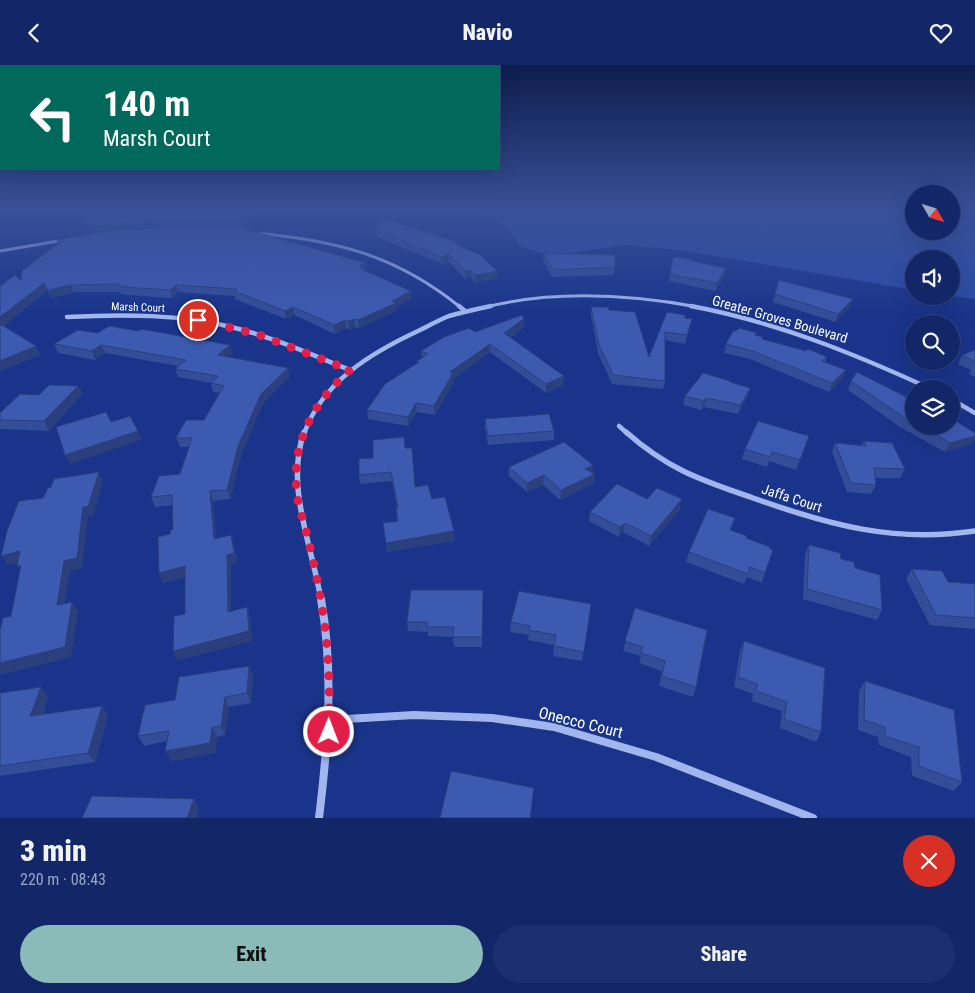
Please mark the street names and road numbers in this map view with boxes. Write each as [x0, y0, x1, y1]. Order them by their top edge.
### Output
street label: Greater Groves Boulevard [710, 292, 850, 346]
street label: Marsh Court [111, 300, 165, 315]
street label: Jaffa Court [760, 481, 824, 515]
street label: Onecco Court [537, 703, 625, 742]

